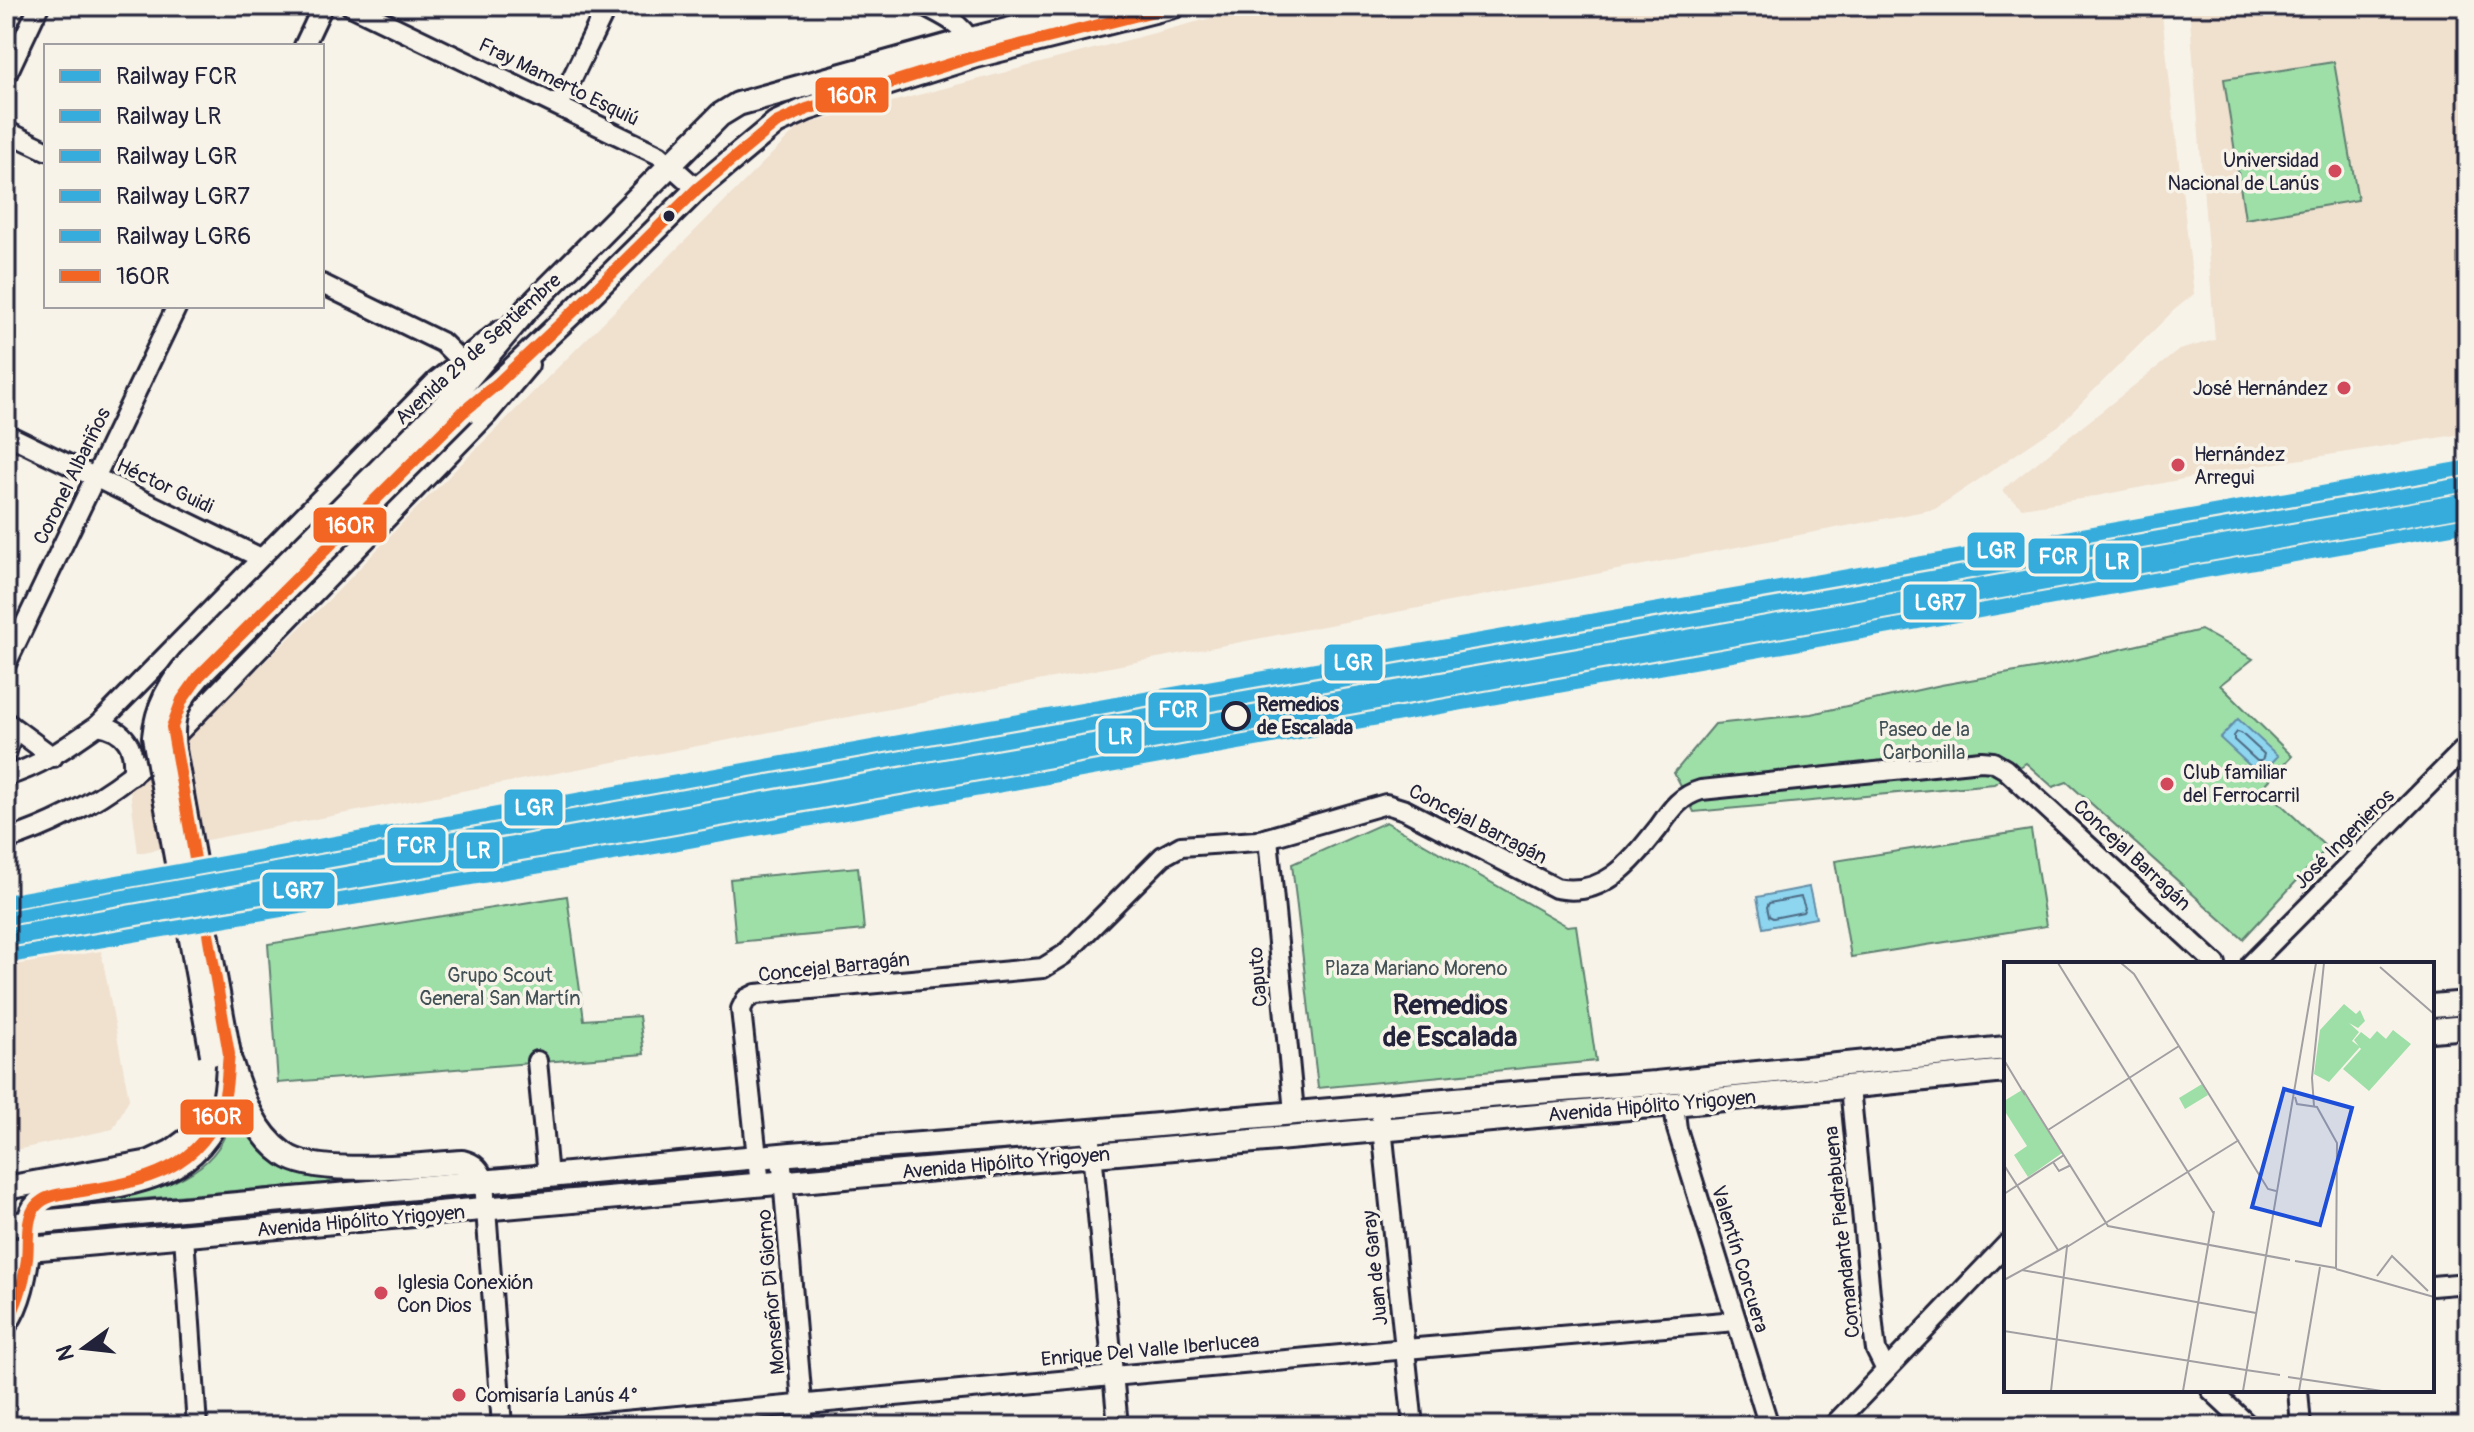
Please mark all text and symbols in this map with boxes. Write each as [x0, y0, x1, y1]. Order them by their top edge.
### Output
street label: Fray Mamerto Esquiú [475, 32, 643, 132]
legend [44, 44, 324, 308]
text: Railway FCR [116, 62, 237, 91]
line badge: 160R [814, 76, 890, 114]
text: 160R [827, 82, 877, 110]
text: Railway LR [116, 102, 221, 131]
text: Railway LGR [116, 142, 237, 171]
place label: Universidad Nacional de Lanús [2167, 148, 2319, 196]
marker: Universidad Nacional de Lanús [2326, 162, 2344, 180]
text: Railway LGR7 [116, 182, 250, 211]
unlabelled marker [661, 208, 677, 224]
text: Railway LGR6 [116, 222, 251, 251]
text: 160R [116, 262, 170, 291]
street label: Avenida 29 de Septiembre [390, 268, 566, 430]
place label: José Hernández [2193, 376, 2328, 401]
marker: José Hernández [2335, 379, 2353, 397]
street label: Coronel Albariños [28, 403, 116, 549]
place label: Hernández Arregui [2194, 442, 2285, 490]
street label: Héctor Guidi [113, 453, 217, 519]
marker: Hernández Arregui [2169, 456, 2187, 474]
line badge: 160R [312, 506, 388, 544]
text: 160R [325, 512, 375, 540]
line badge: LGR [1966, 531, 2026, 569]
text: LGR [1976, 537, 2016, 565]
line badge: FCR [2027, 537, 2088, 575]
line badge: LR [2094, 542, 2140, 581]
text: FCR [2038, 543, 2078, 571]
text: LR [2104, 548, 2130, 576]
line badge: LGR7 [1902, 583, 1978, 621]
text: LGR7 [1914, 589, 1966, 617]
line badge: LGR [1323, 643, 1384, 682]
text: LGR [1333, 649, 1373, 677]
line badge: FCR [1147, 691, 1208, 729]
place label: Remedios de Escalada [1257, 692, 1353, 740]
text: FCR [1158, 696, 1198, 724]
marker: Remedios de Escalada [1222, 702, 1250, 730]
line badge: LR [1097, 717, 1143, 755]
park label: Paseo de la Carbonilla [1878, 717, 1970, 765]
text: LR [1107, 723, 1133, 751]
place label: Club familiar del Ferrocarril [2183, 760, 2300, 808]
marker: Club familiar del Ferrocarril [2158, 775, 2176, 793]
street label: Concejal Barragán [1405, 778, 1551, 870]
street label: José Ingenieros [2289, 783, 2400, 894]
line badge: LGR [503, 788, 564, 827]
text: LGR [514, 794, 554, 822]
street label: Concejal Barragán [2068, 794, 2196, 916]
line badge: FCR [386, 826, 447, 864]
line badge: LR [455, 831, 501, 870]
text: FCR [396, 832, 436, 860]
text: LR [465, 837, 491, 865]
line badge: LGR7 [261, 871, 336, 910]
text: LGR7 [272, 877, 324, 905]
street label: Caputo [1243, 946, 1273, 1008]
street label: Concejal Barragán [757, 947, 911, 987]
park label: Plaza Mariano Moreno [1325, 956, 1508, 981]
inset map [2004, 962, 2434, 1392]
park label: Grupo Scout General San Martín [419, 963, 581, 1011]
district label: Remedios de Escalada [1383, 988, 1517, 1055]
street label: Avenida Hipólito Yrigoyen [1547, 1084, 1757, 1128]
line badge: 160R [179, 1098, 255, 1136]
text: 160R [192, 1103, 242, 1131]
street label: Comandante Piedrabuena [1818, 1125, 1866, 1339]
street label: Avenida Hipólito Yrigoyen [901, 1141, 1111, 1185]
street label: Valentín Corcuera [1706, 1182, 1774, 1336]
street label: Avenida Hipólito Yrigoyen [256, 1199, 466, 1243]
street label: Monseñor Di Giorno [751, 1208, 791, 1376]
street label: Juan de Garay [1356, 1209, 1393, 1327]
place label: Iglesia Conexión Con Dios [397, 1270, 533, 1318]
marker: Iglesia Conexión Con Dios [372, 1284, 390, 1302]
north arrow [44, 1308, 124, 1388]
street label: Enrique Del Valle Iberlucea [1040, 1328, 1260, 1372]
text: N [50, 1342, 81, 1364]
place label: Comisaría Lanús 4° [475, 1383, 639, 1408]
marker: Comisaría Lanús 4° [450, 1386, 468, 1404]

